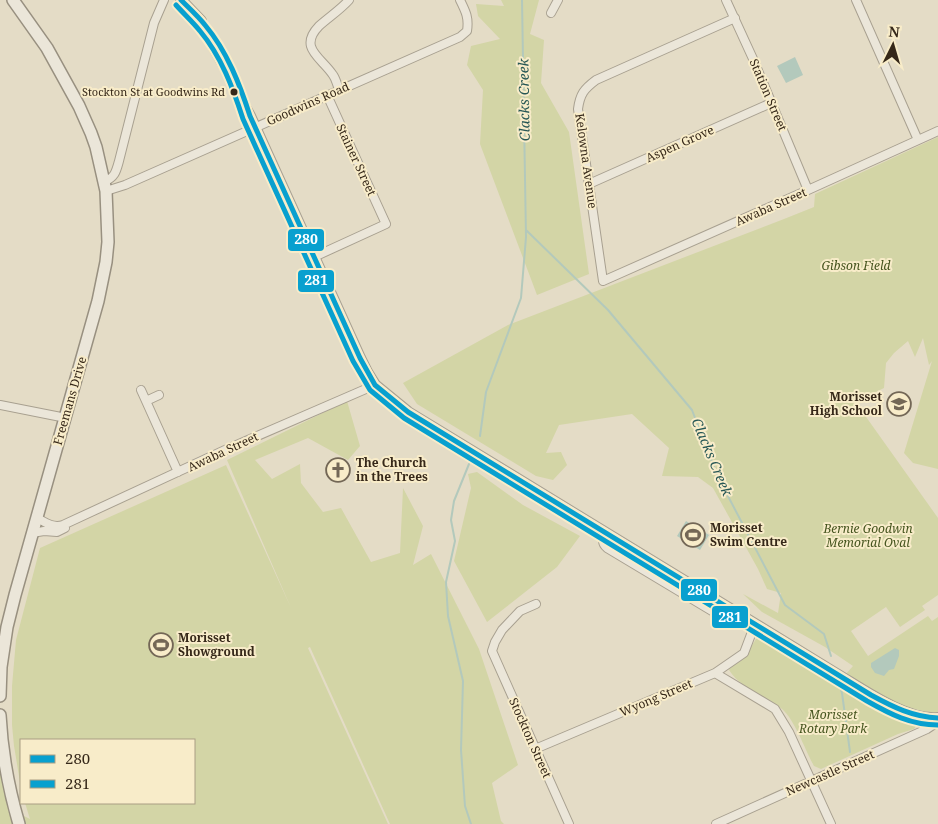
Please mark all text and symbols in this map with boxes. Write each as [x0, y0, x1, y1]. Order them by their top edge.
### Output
north arrow [868, 20, 918, 70]
text: N [888, 22, 901, 41]
street label: Station Street [746, 56, 791, 133]
water label: Clacks Creek [513, 57, 534, 142]
street label: Goodwins Road [264, 77, 353, 129]
place label: Stockton St at Goodwins Rd [82, 84, 225, 99]
marker: Stockton St at Goodwins Rd [229, 87, 239, 97]
street label: Kelowna Avenue [571, 112, 602, 210]
street label: Stainer Street [332, 121, 381, 199]
street label: Aspen Grove [643, 121, 717, 166]
street label: Awaba Street [733, 183, 809, 230]
line badge: 280 [287, 228, 325, 252]
text: 280 [294, 229, 318, 248]
park label: Gibson Field [822, 257, 891, 274]
line badge: 281 [297, 269, 335, 293]
text: 281 [304, 270, 328, 289]
street label: Freemans Drive [49, 355, 90, 447]
place label: Morisset High School [810, 388, 883, 419]
school or university icon: Morisset High School [886, 391, 912, 417]
water label: Clacks Creek [688, 415, 738, 500]
street label: Awaba Street [185, 428, 261, 475]
place label: The Church in the Trees [356, 454, 428, 485]
church icon: The Church in the Trees [325, 457, 351, 483]
place label: Morisset Swim Centre [710, 519, 787, 550]
park label: Bernie Goodwin Memorial Oval [822, 520, 913, 551]
sports icon: Morisset Swim Centre [680, 522, 706, 548]
line badge: 280 [680, 578, 718, 602]
text: 280 [687, 580, 711, 599]
line badge: 281 [711, 605, 749, 629]
text: 281 [718, 607, 742, 626]
place label: Morisset Showground [178, 629, 255, 660]
sports icon: Morisset Showground [148, 632, 174, 658]
street label: Wyong Street [617, 675, 695, 720]
street label: Stockton Street [505, 695, 556, 781]
park label: Morisset Rotary Park [798, 706, 868, 737]
legend [20, 739, 195, 804]
street label: Newcastle Street [783, 745, 877, 800]
text: 280 [65, 748, 90, 768]
text: 281 [65, 773, 90, 793]

